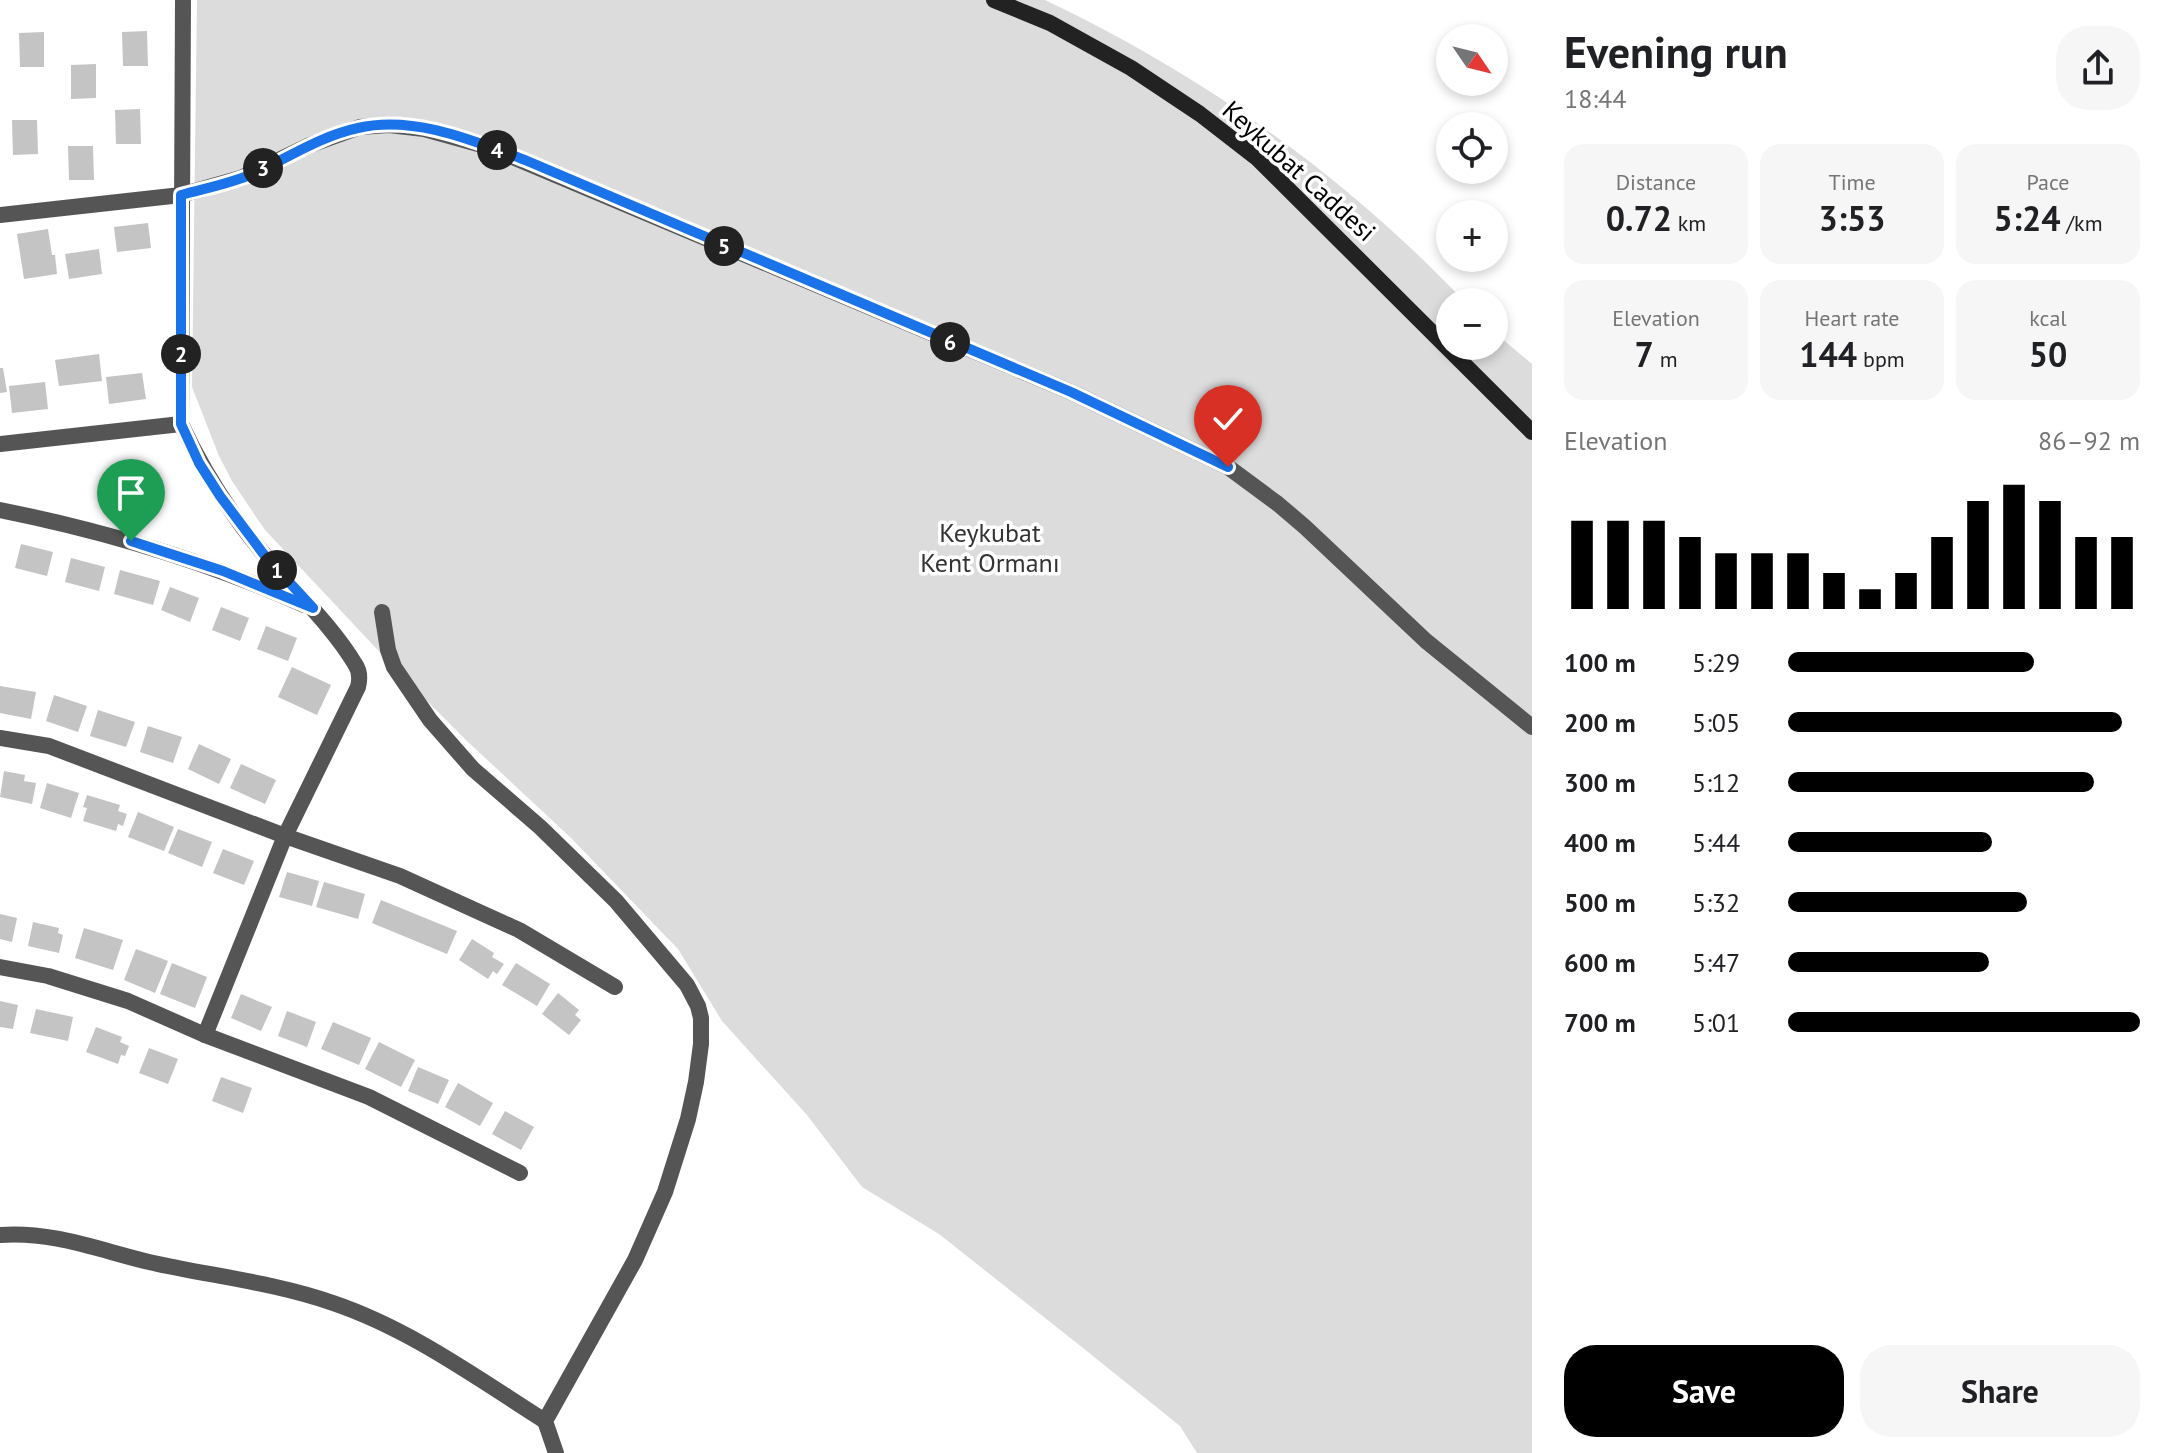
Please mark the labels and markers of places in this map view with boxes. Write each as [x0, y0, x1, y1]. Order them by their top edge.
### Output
pin: 4 [477, 130, 517, 170]
pin: 3 [243, 148, 283, 188]
pin: 5 [704, 226, 744, 266]
pin: 6 [930, 322, 970, 362]
pin: 2 [161, 334, 201, 374]
pin [1194, 385, 1262, 467]
pin [97, 459, 165, 541]
pin: 1 [257, 550, 297, 590]

